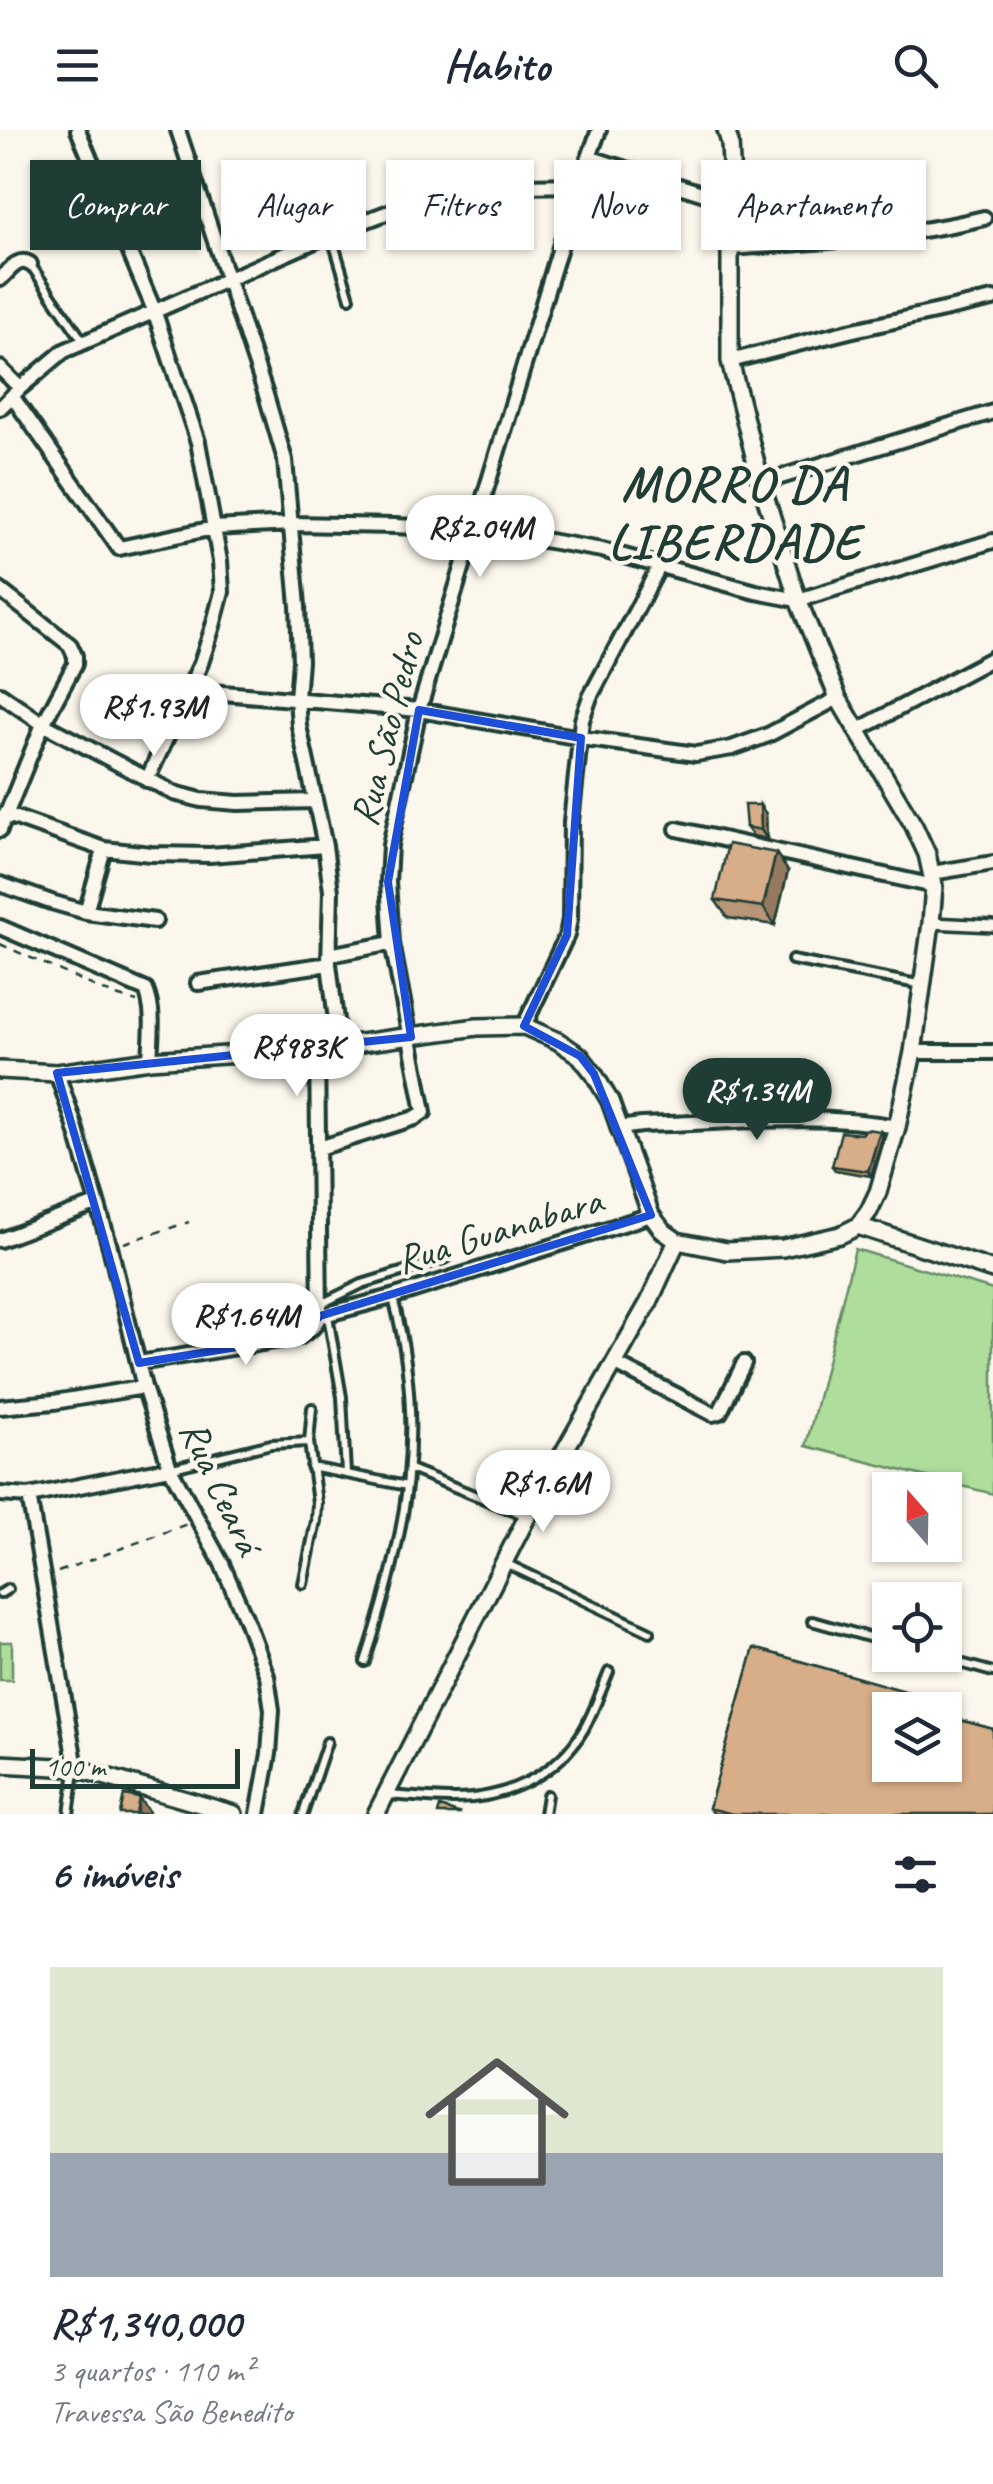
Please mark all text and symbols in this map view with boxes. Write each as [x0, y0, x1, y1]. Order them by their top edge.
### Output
text: Habito [444, 37, 549, 94]
icon: menu [50, 38, 105, 93]
icon: search [888, 38, 943, 93]
chip: Comprar [30, 160, 201, 250]
chip: Alugar [221, 160, 366, 250]
chip: Filtros [386, 160, 534, 250]
chip: Novo [554, 160, 681, 250]
chip: Apartamento [701, 160, 926, 250]
district label: MORRO DA LIBERDADE [608, 452, 865, 573]
pin: R$2.04M [388, 495, 572, 580]
text: R$2.04M [428, 507, 532, 548]
street label: Rua São Pedro [339, 626, 436, 831]
pin: R$1.93M [62, 674, 246, 759]
text: R$1.93M [102, 686, 206, 727]
pin: R$983K [216, 1014, 378, 1099]
text: R$983K [252, 1026, 342, 1067]
pin: R$1.34M [665, 1058, 849, 1143]
text: R$1.34M [705, 1070, 809, 1111]
street label: Rua Guanabara [390, 1174, 611, 1285]
pin: R$1.64M [154, 1283, 338, 1368]
text: R$1.64M [193, 1295, 299, 1336]
street label: Rua Ceará [168, 1412, 275, 1566]
pin: R$1.6M [462, 1450, 624, 1535]
text: R$1.6M [498, 1462, 588, 1503]
north arrow [872, 1472, 962, 1562]
map controls [872, 1472, 962, 1782]
button: locate [872, 1582, 962, 1672]
button: layers [872, 1692, 962, 1782]
scale bar [30, 1744, 240, 1788]
text: 100 m [45, 1749, 105, 1784]
icon: filters [888, 1847, 943, 1902]
text: 6 imóveis [50, 1848, 178, 1901]
icon: home [407, 2032, 587, 2212]
text: R$1,340,000 [50, 2297, 241, 2350]
text: 3 quartos · 110 m² [50, 2350, 253, 2391]
text: Travessa São Benedito [50, 2391, 292, 2432]

